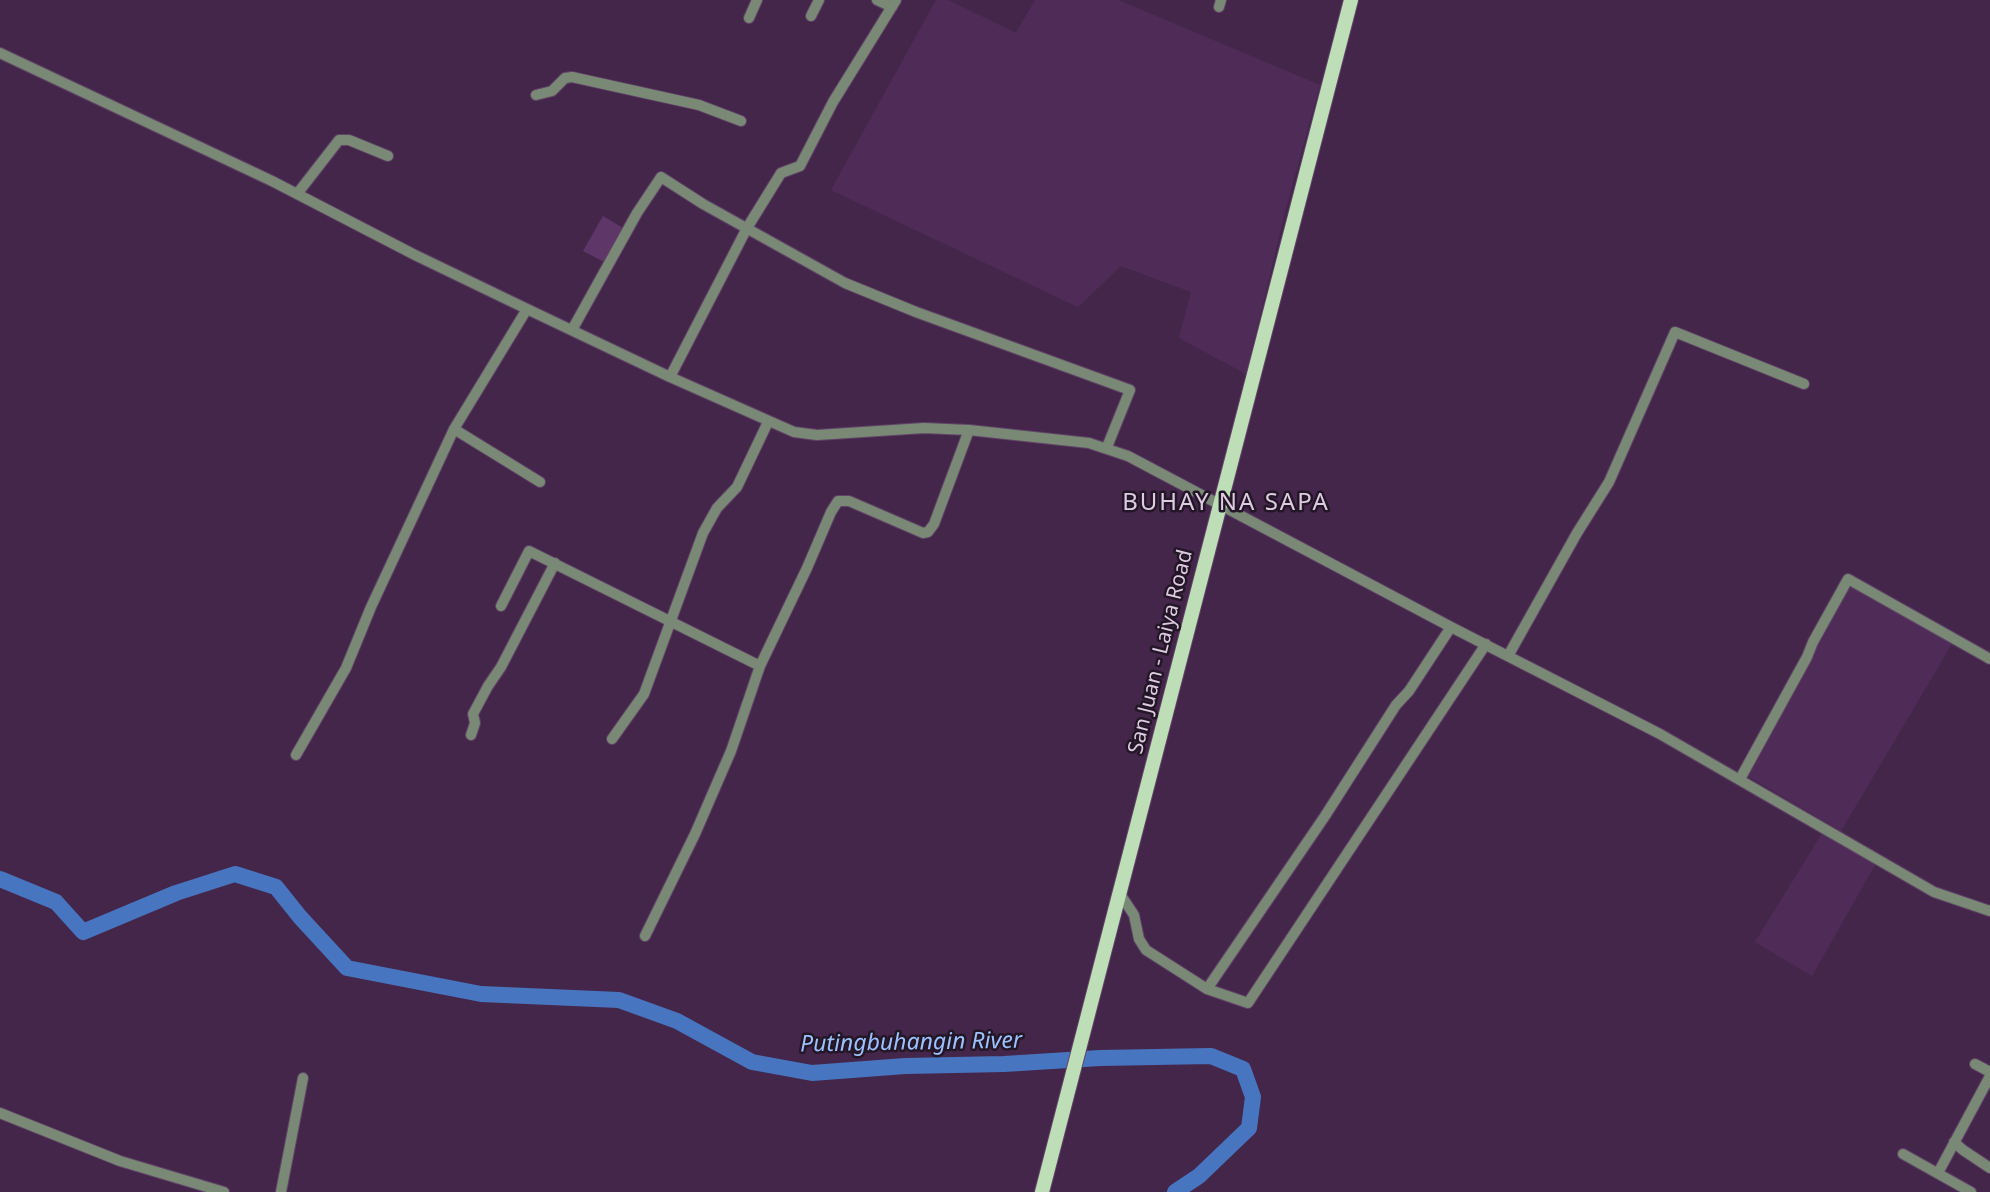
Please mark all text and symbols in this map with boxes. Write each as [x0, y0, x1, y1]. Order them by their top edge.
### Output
district label: BUHAY NA SAPA [1124, 489, 1328, 517]
street label: San Juan - Laiya Road [1123, 547, 1199, 757]
water label: Putingbuhangin River [800, 1027, 1022, 1059]

